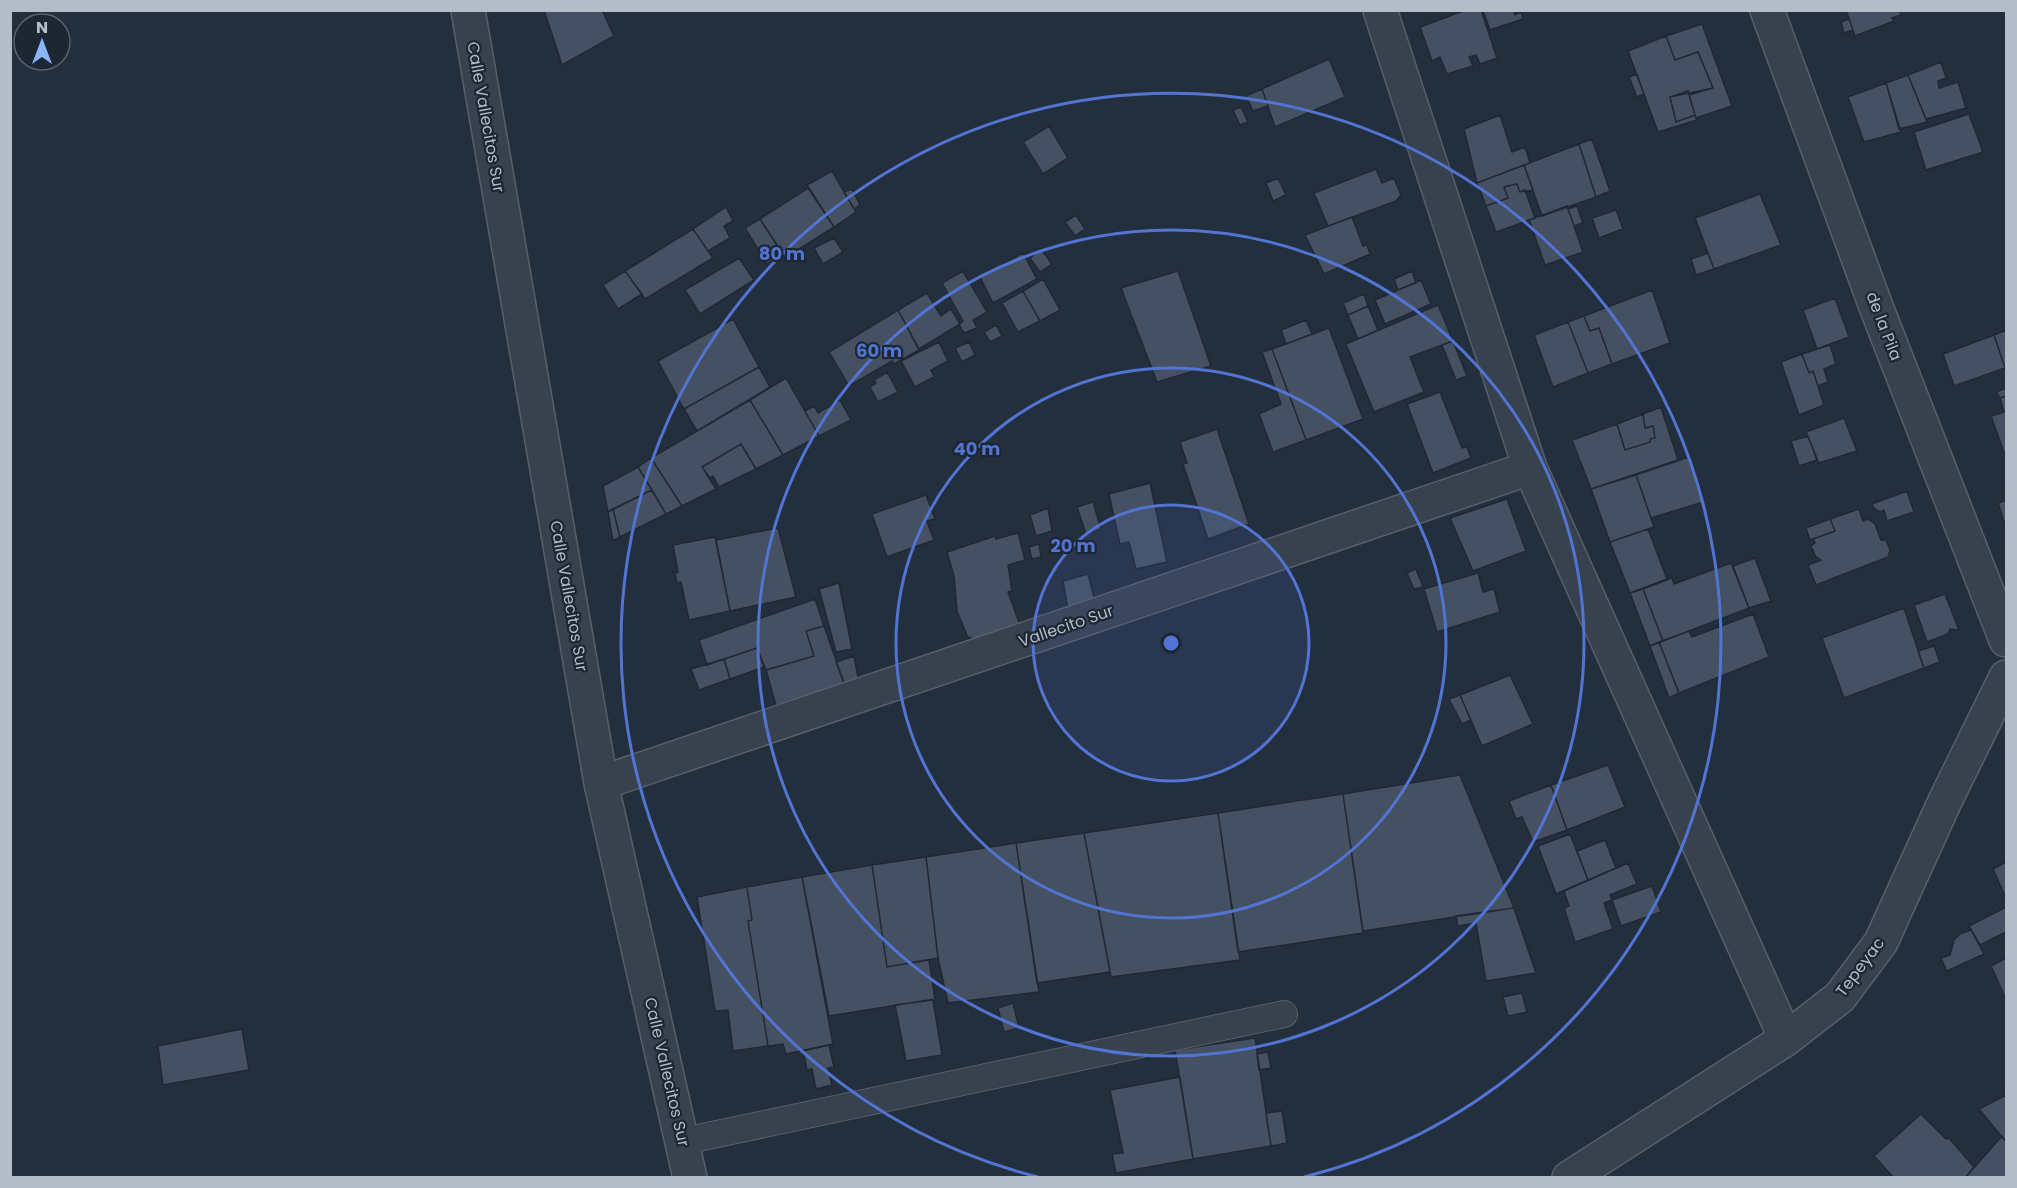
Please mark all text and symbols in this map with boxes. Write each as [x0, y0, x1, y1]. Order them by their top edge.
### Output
north arrow [12, 12, 72, 72]
text: N [36, 16, 48, 39]
street label: Calle Vallecitos Sur [461, 40, 511, 194]
text: 80 m [759, 241, 805, 266]
street label: de la Pila [1860, 288, 1908, 364]
text: 60 m [856, 338, 902, 363]
text: 40 m [954, 436, 1000, 461]
street label: Calle Vallecitos Sur [544, 519, 594, 673]
text: 20 m [1051, 533, 1095, 558]
street label: Vallecito Sur [1015, 599, 1117, 653]
centre of rings [1161, 633, 1181, 653]
street label: Tepeyac [1830, 932, 1890, 1001]
street label: Calle Vallecitos Sur [639, 995, 695, 1149]

